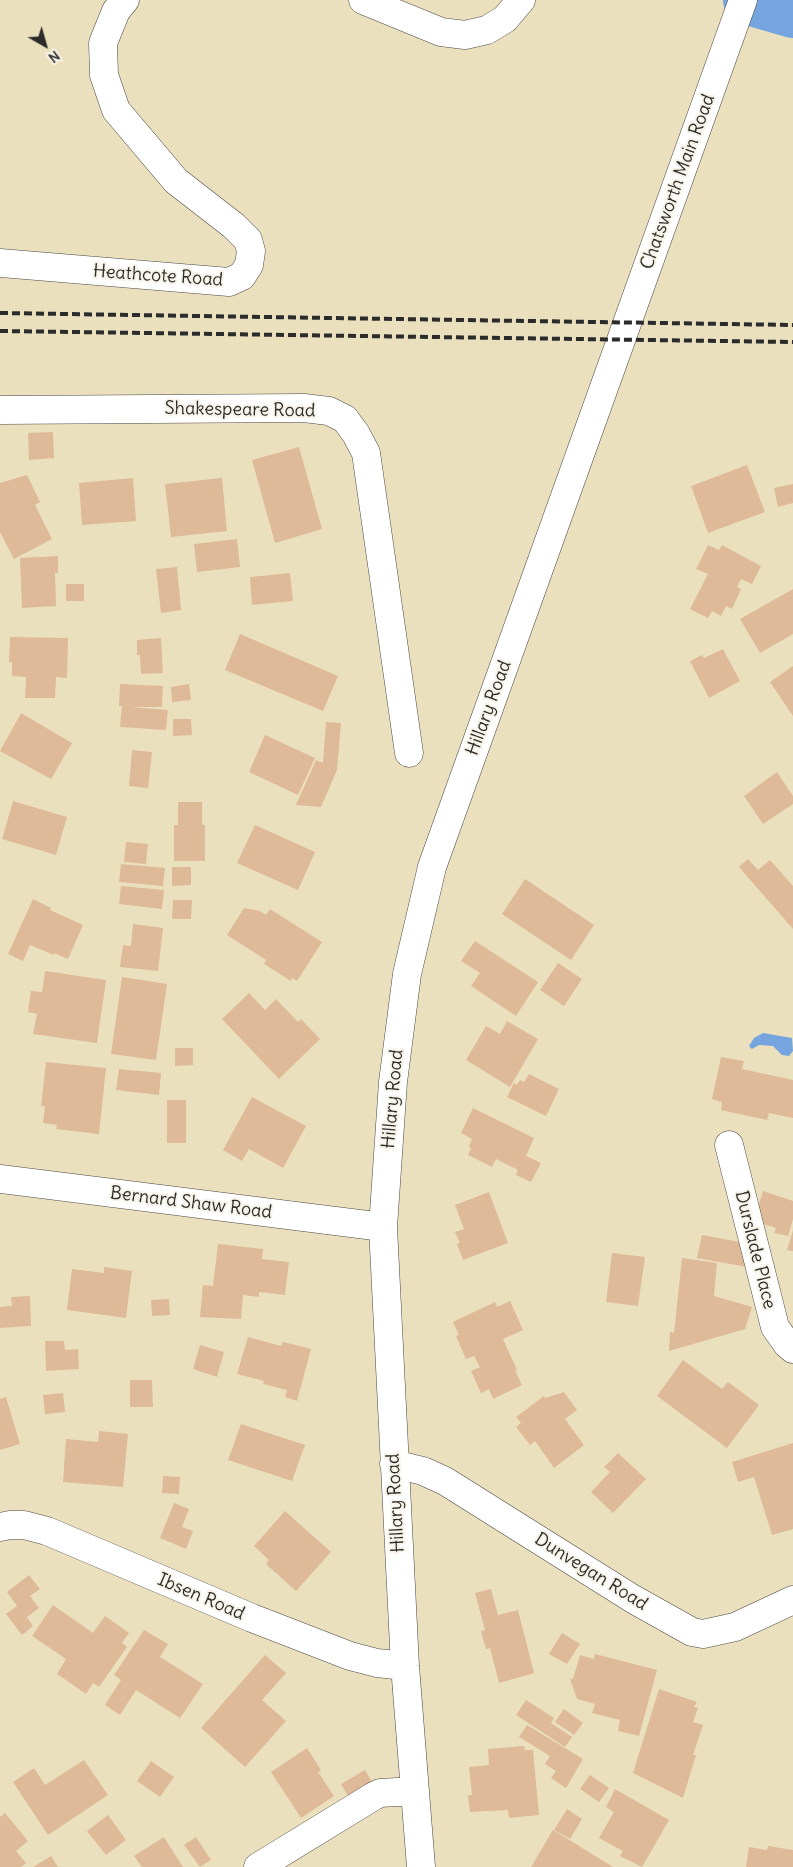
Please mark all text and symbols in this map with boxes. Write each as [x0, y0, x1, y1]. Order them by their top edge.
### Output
north arrow [20, 20, 70, 70]
text: N [45, 47, 64, 67]
street label: Chatsworth Main Road [636, 91, 720, 273]
street label: Heathcote Road [92, 261, 224, 291]
street label: Shakespeare Road [164, 398, 316, 422]
street label: Hillary Road [462, 658, 516, 758]
street label: Hillary Road [378, 1049, 408, 1149]
street label: Bernard Shaw Road [109, 1182, 273, 1224]
street label: Durslade Place [730, 1189, 780, 1311]
street label: Hillary Road [383, 1453, 409, 1553]
street label: Dunvegan Road [530, 1529, 652, 1615]
street label: Ibsen Road [154, 1569, 248, 1625]

